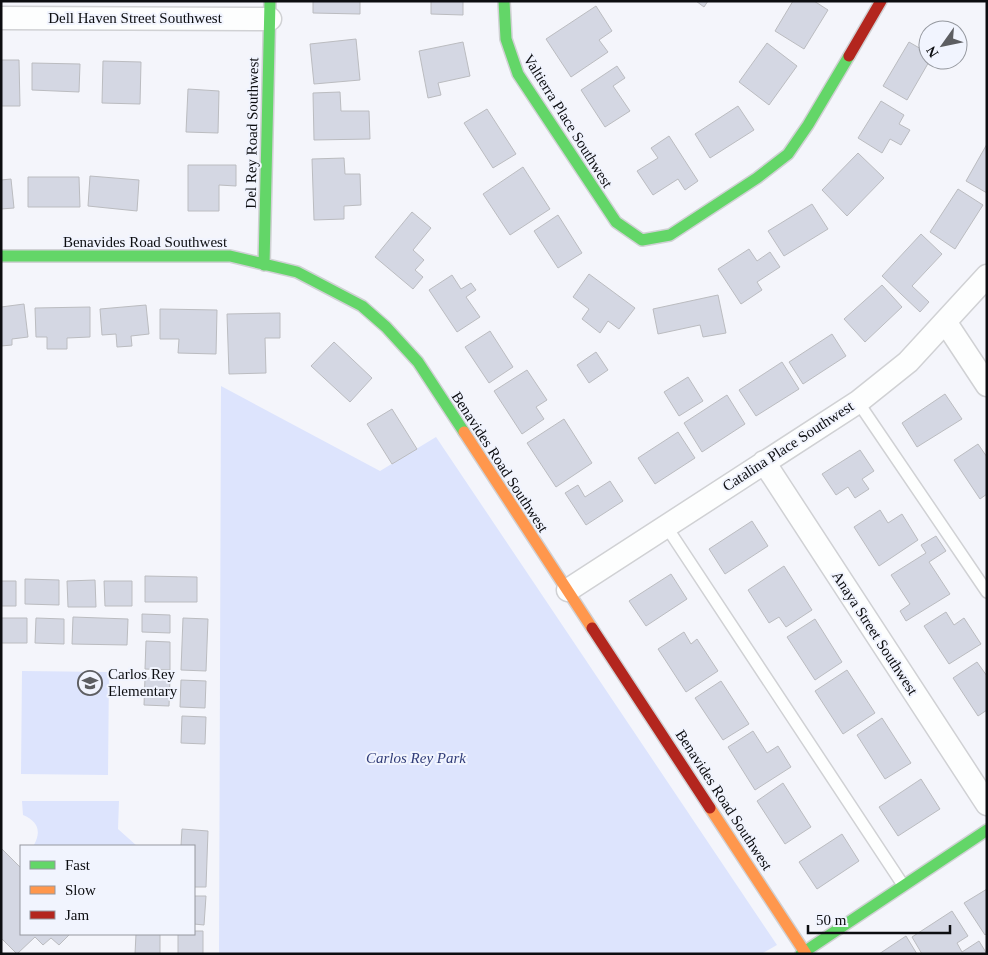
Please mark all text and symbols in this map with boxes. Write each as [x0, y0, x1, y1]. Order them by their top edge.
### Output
street label: Dell Haven Street Southwest [48, 10, 223, 26]
north arrow [918, 20, 968, 70]
text: N [923, 43, 942, 60]
street label: Valtierra Place Southwest [520, 51, 616, 191]
street label: Del Rey Road Southwest [243, 56, 261, 209]
street label: Benavides Road Southwest [63, 234, 228, 250]
street label: Benavides Road Southwest [449, 389, 552, 536]
street label: Catalina Place Southwest [720, 397, 857, 494]
street label: Anaya Street Southwest [829, 568, 921, 698]
place label: Carlos Rey Elementary [108, 666, 178, 699]
school or university icon: Carlos Rey Elementary [77, 670, 103, 696]
street label: Benavides Road Southwest [673, 727, 776, 874]
park label: Carlos Rey Park [366, 750, 466, 766]
legend [20, 845, 195, 935]
text: Fast [65, 857, 91, 873]
text: Slow [65, 882, 96, 898]
scale bar [808, 902, 950, 934]
text: Jam [65, 907, 89, 923]
text: 50 m [816, 912, 847, 928]

